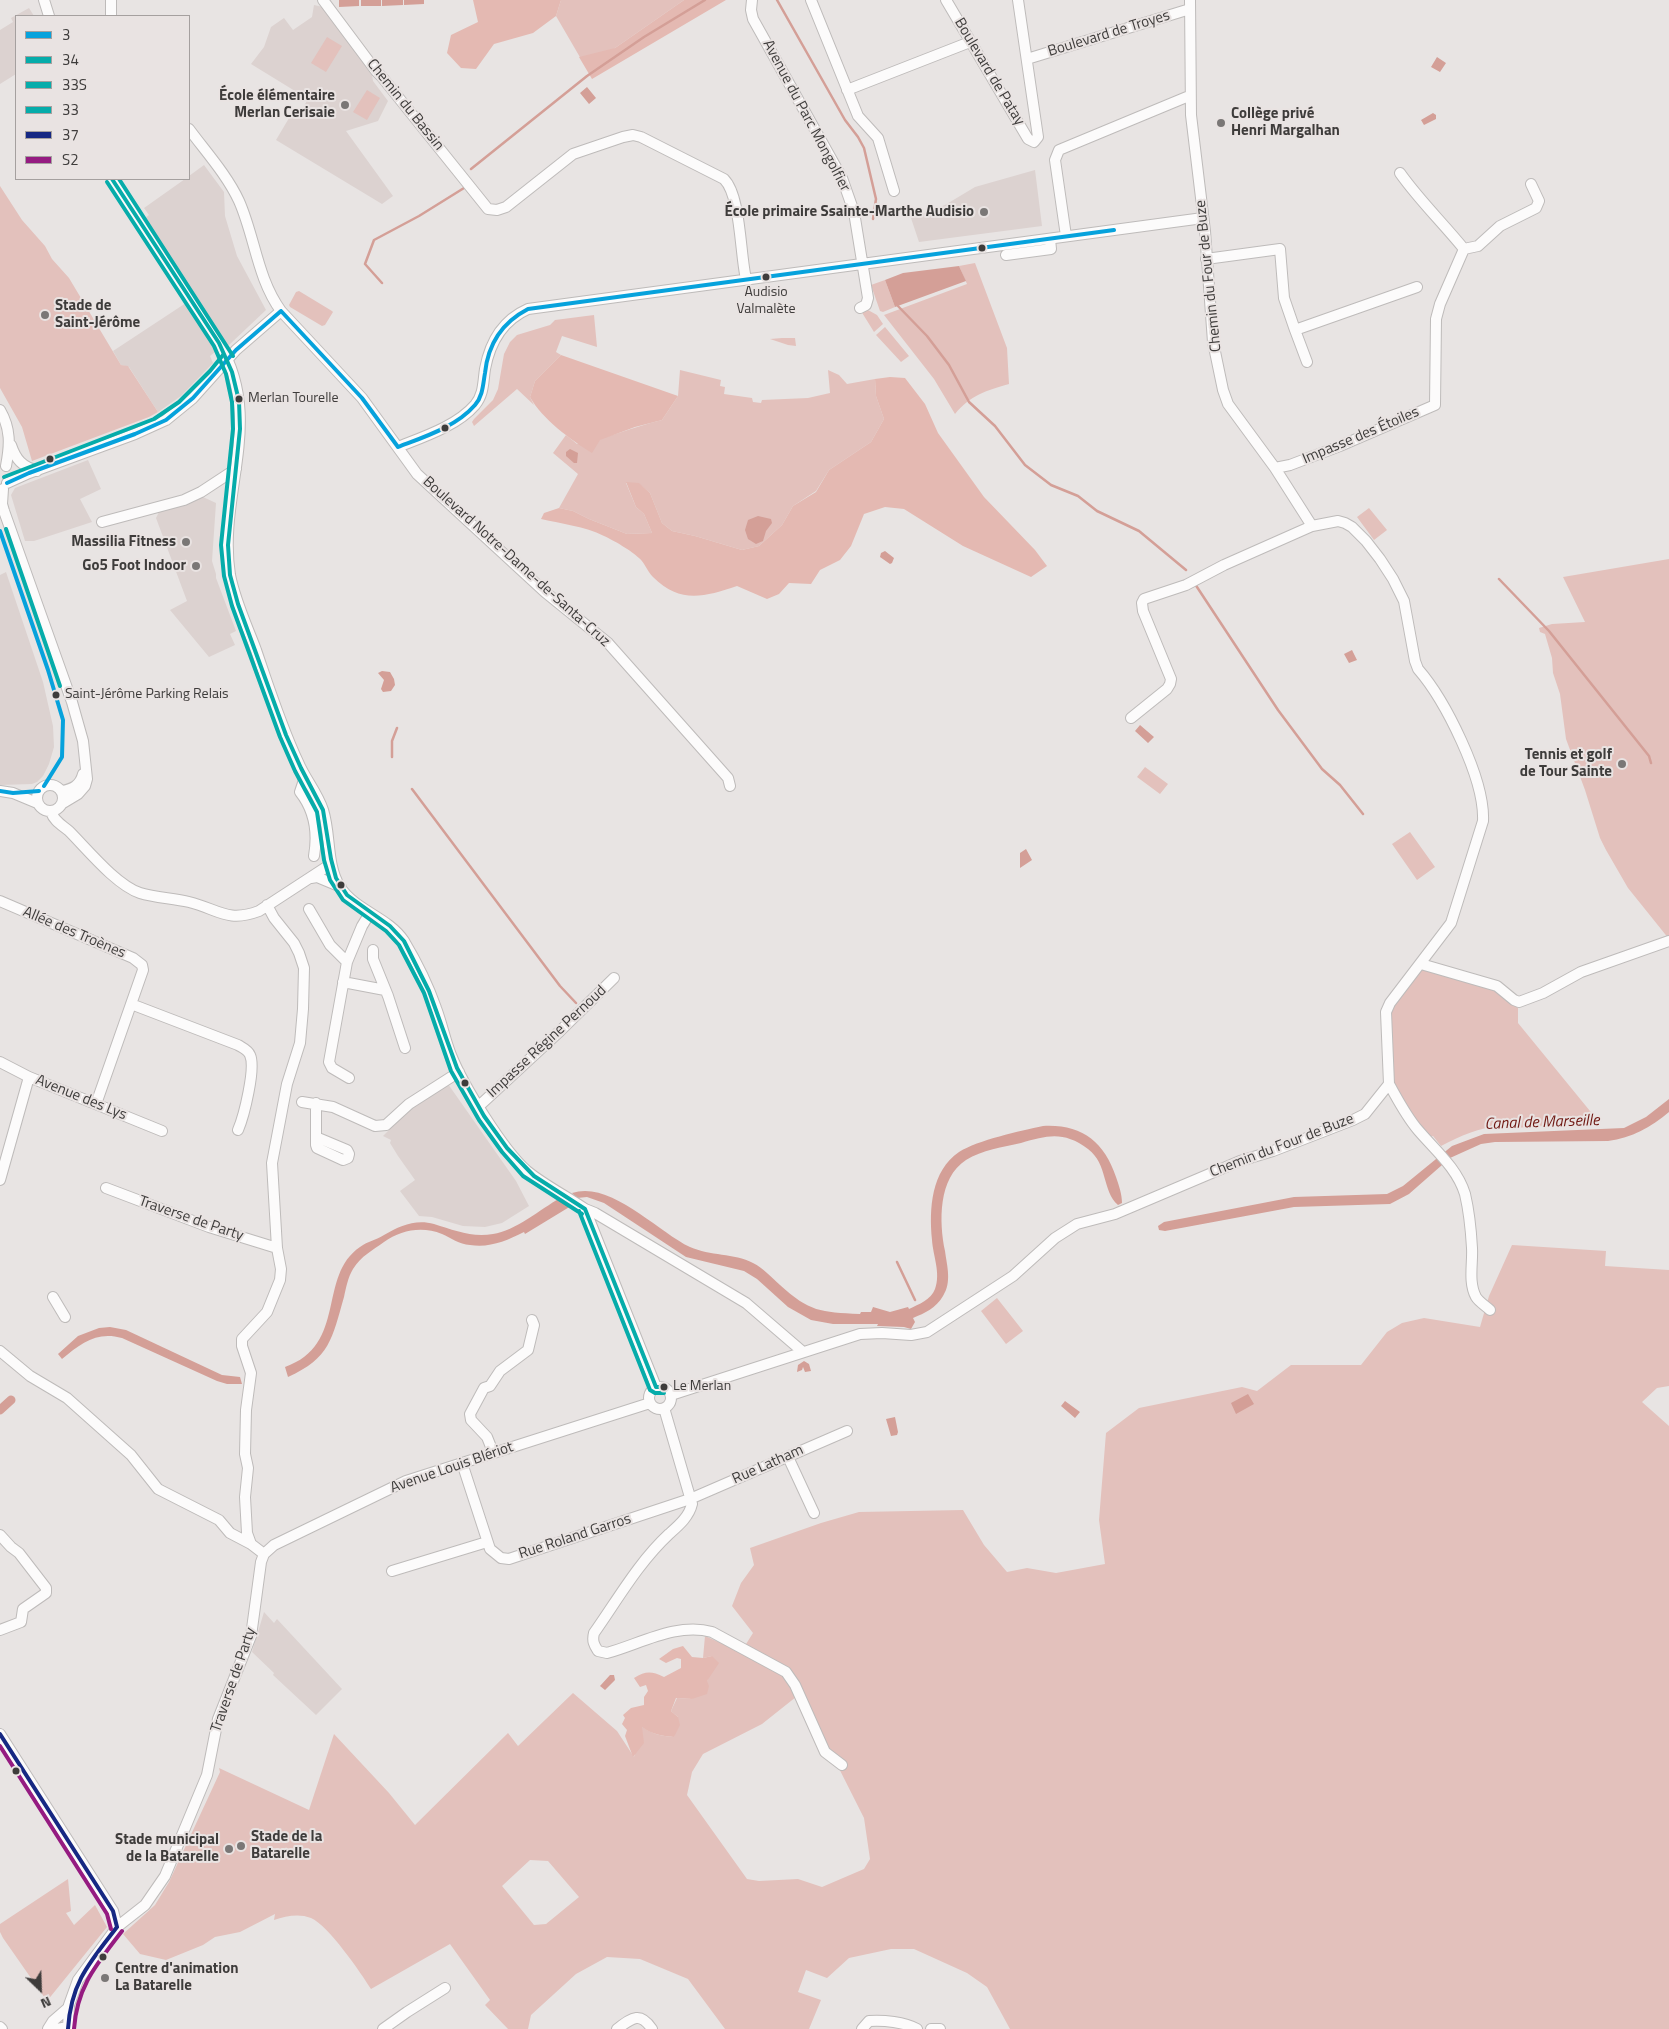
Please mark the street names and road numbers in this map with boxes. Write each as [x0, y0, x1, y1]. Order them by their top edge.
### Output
street label: Boulevard de Troyes [1046, 7, 1172, 61]
street label: Boulevard de Patay [950, 15, 1028, 129]
street label: Avenue du Parc Mongolfier [758, 37, 854, 195]
street label: Chemin du Bassin [363, 56, 447, 154]
street label: Chemin du Four de Buze [1192, 199, 1226, 353]
street label: Impasse des Étoiles [1300, 403, 1422, 469]
street label: Boulevard Notre-Dame-de-Santa-Cruz [419, 473, 613, 651]
street label: Allée des Troènes [20, 903, 128, 963]
street label: Impasse Régine Pernoud [484, 982, 610, 1102]
street label: Avenue des Lys [33, 1072, 129, 1124]
street label: Chemin du Four de Buze [1208, 1110, 1356, 1182]
street label: Traverse de Party [136, 1193, 246, 1245]
street label: Avenue Louis Blériot [388, 1439, 516, 1497]
street label: Rue Latham [730, 1441, 806, 1489]
street label: Rue Roland Garros [516, 1510, 634, 1564]
street label: Traverse de Party [208, 1625, 260, 1735]

